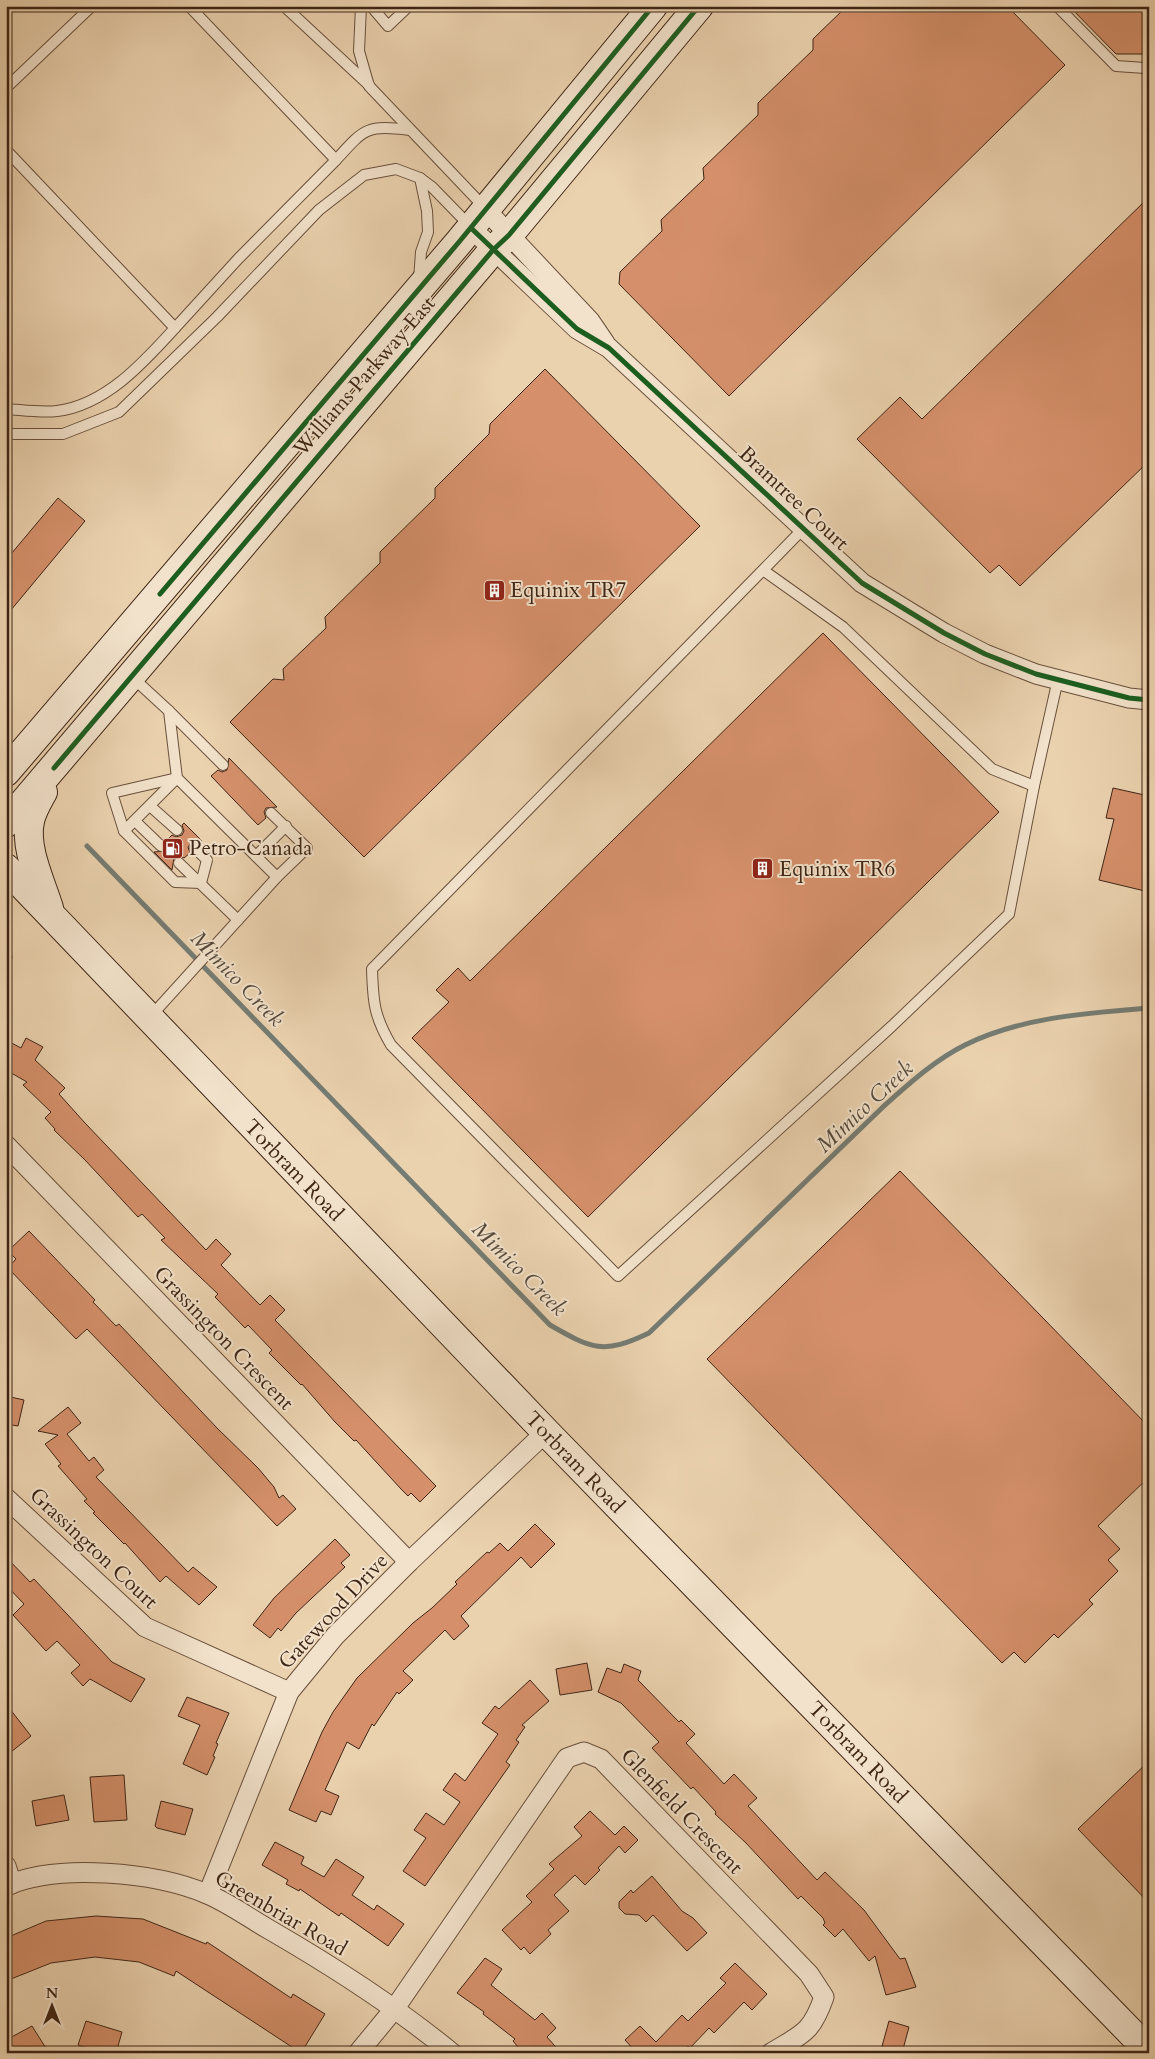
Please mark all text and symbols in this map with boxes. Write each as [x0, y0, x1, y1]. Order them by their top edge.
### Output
street label: Williams Parkway East [286, 290, 442, 464]
street label: Bramtree Court [732, 440, 855, 557]
place label: Equinix TR7 [510, 576, 626, 605]
building icon: Equinix TR7 [482, 578, 506, 602]
place label: Petro-Canada [189, 834, 312, 863]
fuel station icon: Petro-Canada [161, 836, 185, 860]
place label: Equinix TR6 [779, 855, 895, 884]
building icon: Equinix TR6 [751, 857, 775, 881]
water label: Mimico Creek [184, 924, 291, 1033]
water label: Mimico Creek [809, 1054, 920, 1160]
street label: Torbram Road [237, 1113, 350, 1228]
water label: Mimico Creek [465, 1215, 573, 1323]
street label: Grassington Crescent [147, 1260, 301, 1417]
street label: Torbram Road [518, 1405, 631, 1520]
street label: Grassington Court [23, 1481, 164, 1616]
street label: Gatewood Drive [272, 1547, 395, 1676]
street label: Torbram Road [801, 1695, 914, 1810]
street label: Glenfield Crescent [614, 1742, 750, 1881]
street label: Greenbriar Road [209, 1864, 352, 1963]
north arrow [28, 1982, 78, 2032]
text: N [46, 1984, 58, 2003]

